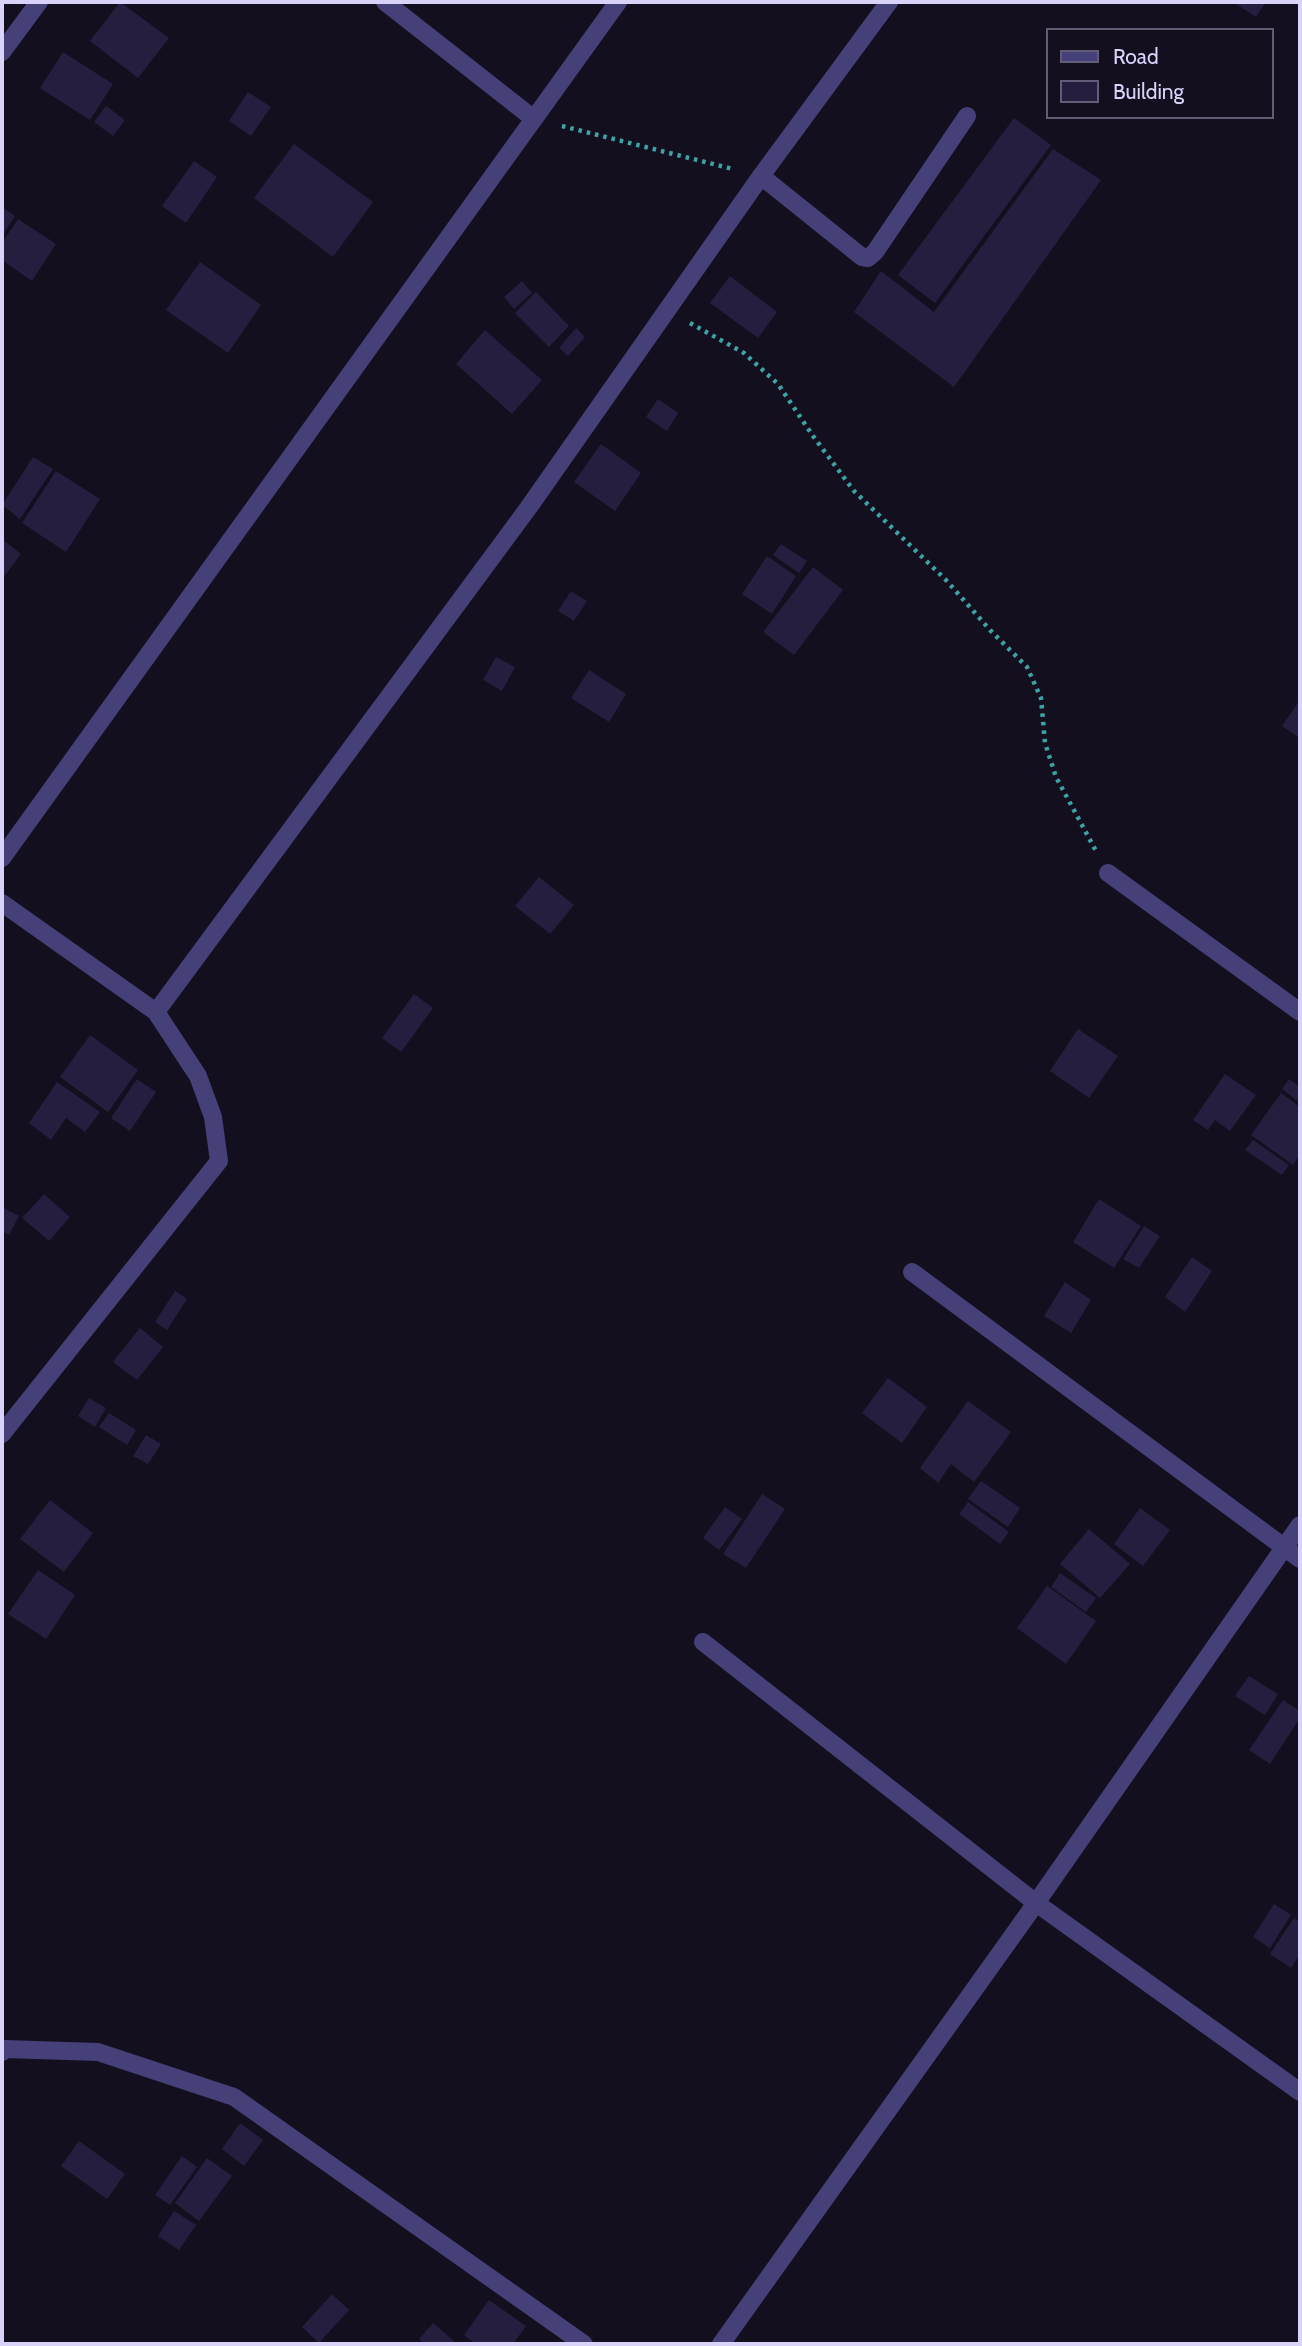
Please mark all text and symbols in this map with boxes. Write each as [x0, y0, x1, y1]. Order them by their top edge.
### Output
legend [1046, 28, 1274, 119]
text: Road [1113, 44, 1159, 69]
text: Building [1113, 79, 1184, 104]

